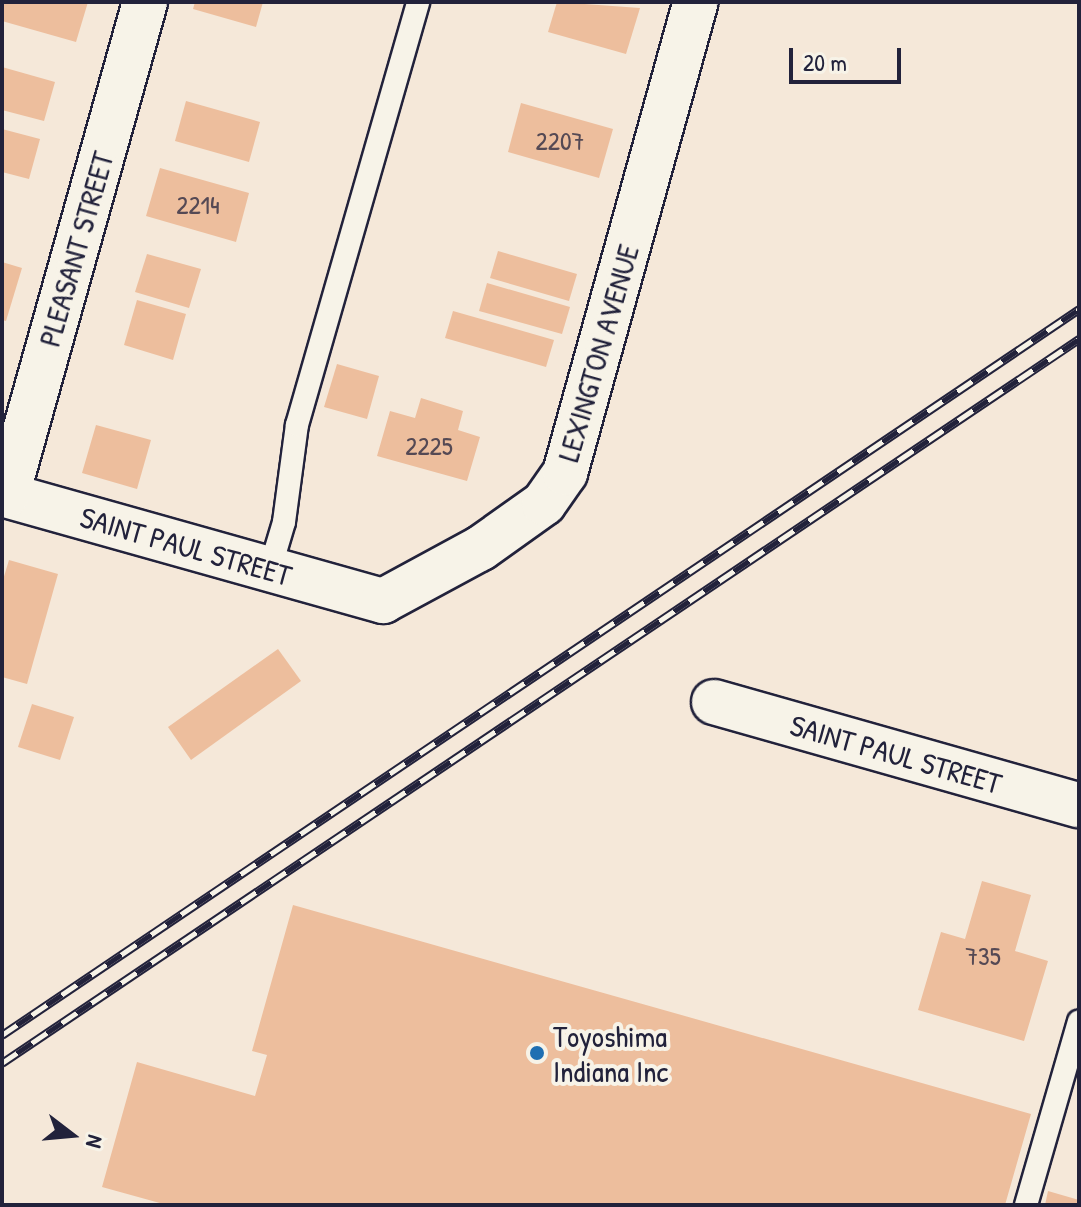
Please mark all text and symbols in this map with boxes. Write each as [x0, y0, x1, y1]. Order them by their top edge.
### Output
scale bar [793, 32, 905, 82]
text: 20 m [803, 46, 847, 78]
house number: 2207 [536, 125, 584, 157]
street label: PLEASANT STREET [31, 148, 121, 350]
house number: 2214 [176, 189, 220, 221]
street label: LEXINGTON AVENUE [550, 240, 646, 466]
house number: 2225 [405, 430, 453, 462]
street label: SAINT PAUL STREET [76, 499, 296, 593]
street label: SAINT PAUL STREET [786, 707, 1006, 801]
house number: 735 [965, 940, 1001, 972]
place label: Toyoshima Indiana Inc [553, 1018, 668, 1088]
marker: Toyoshima Indiana Inc [528, 1044, 546, 1062]
north arrow [32, 1095, 112, 1175]
text: N [79, 1132, 111, 1151]

